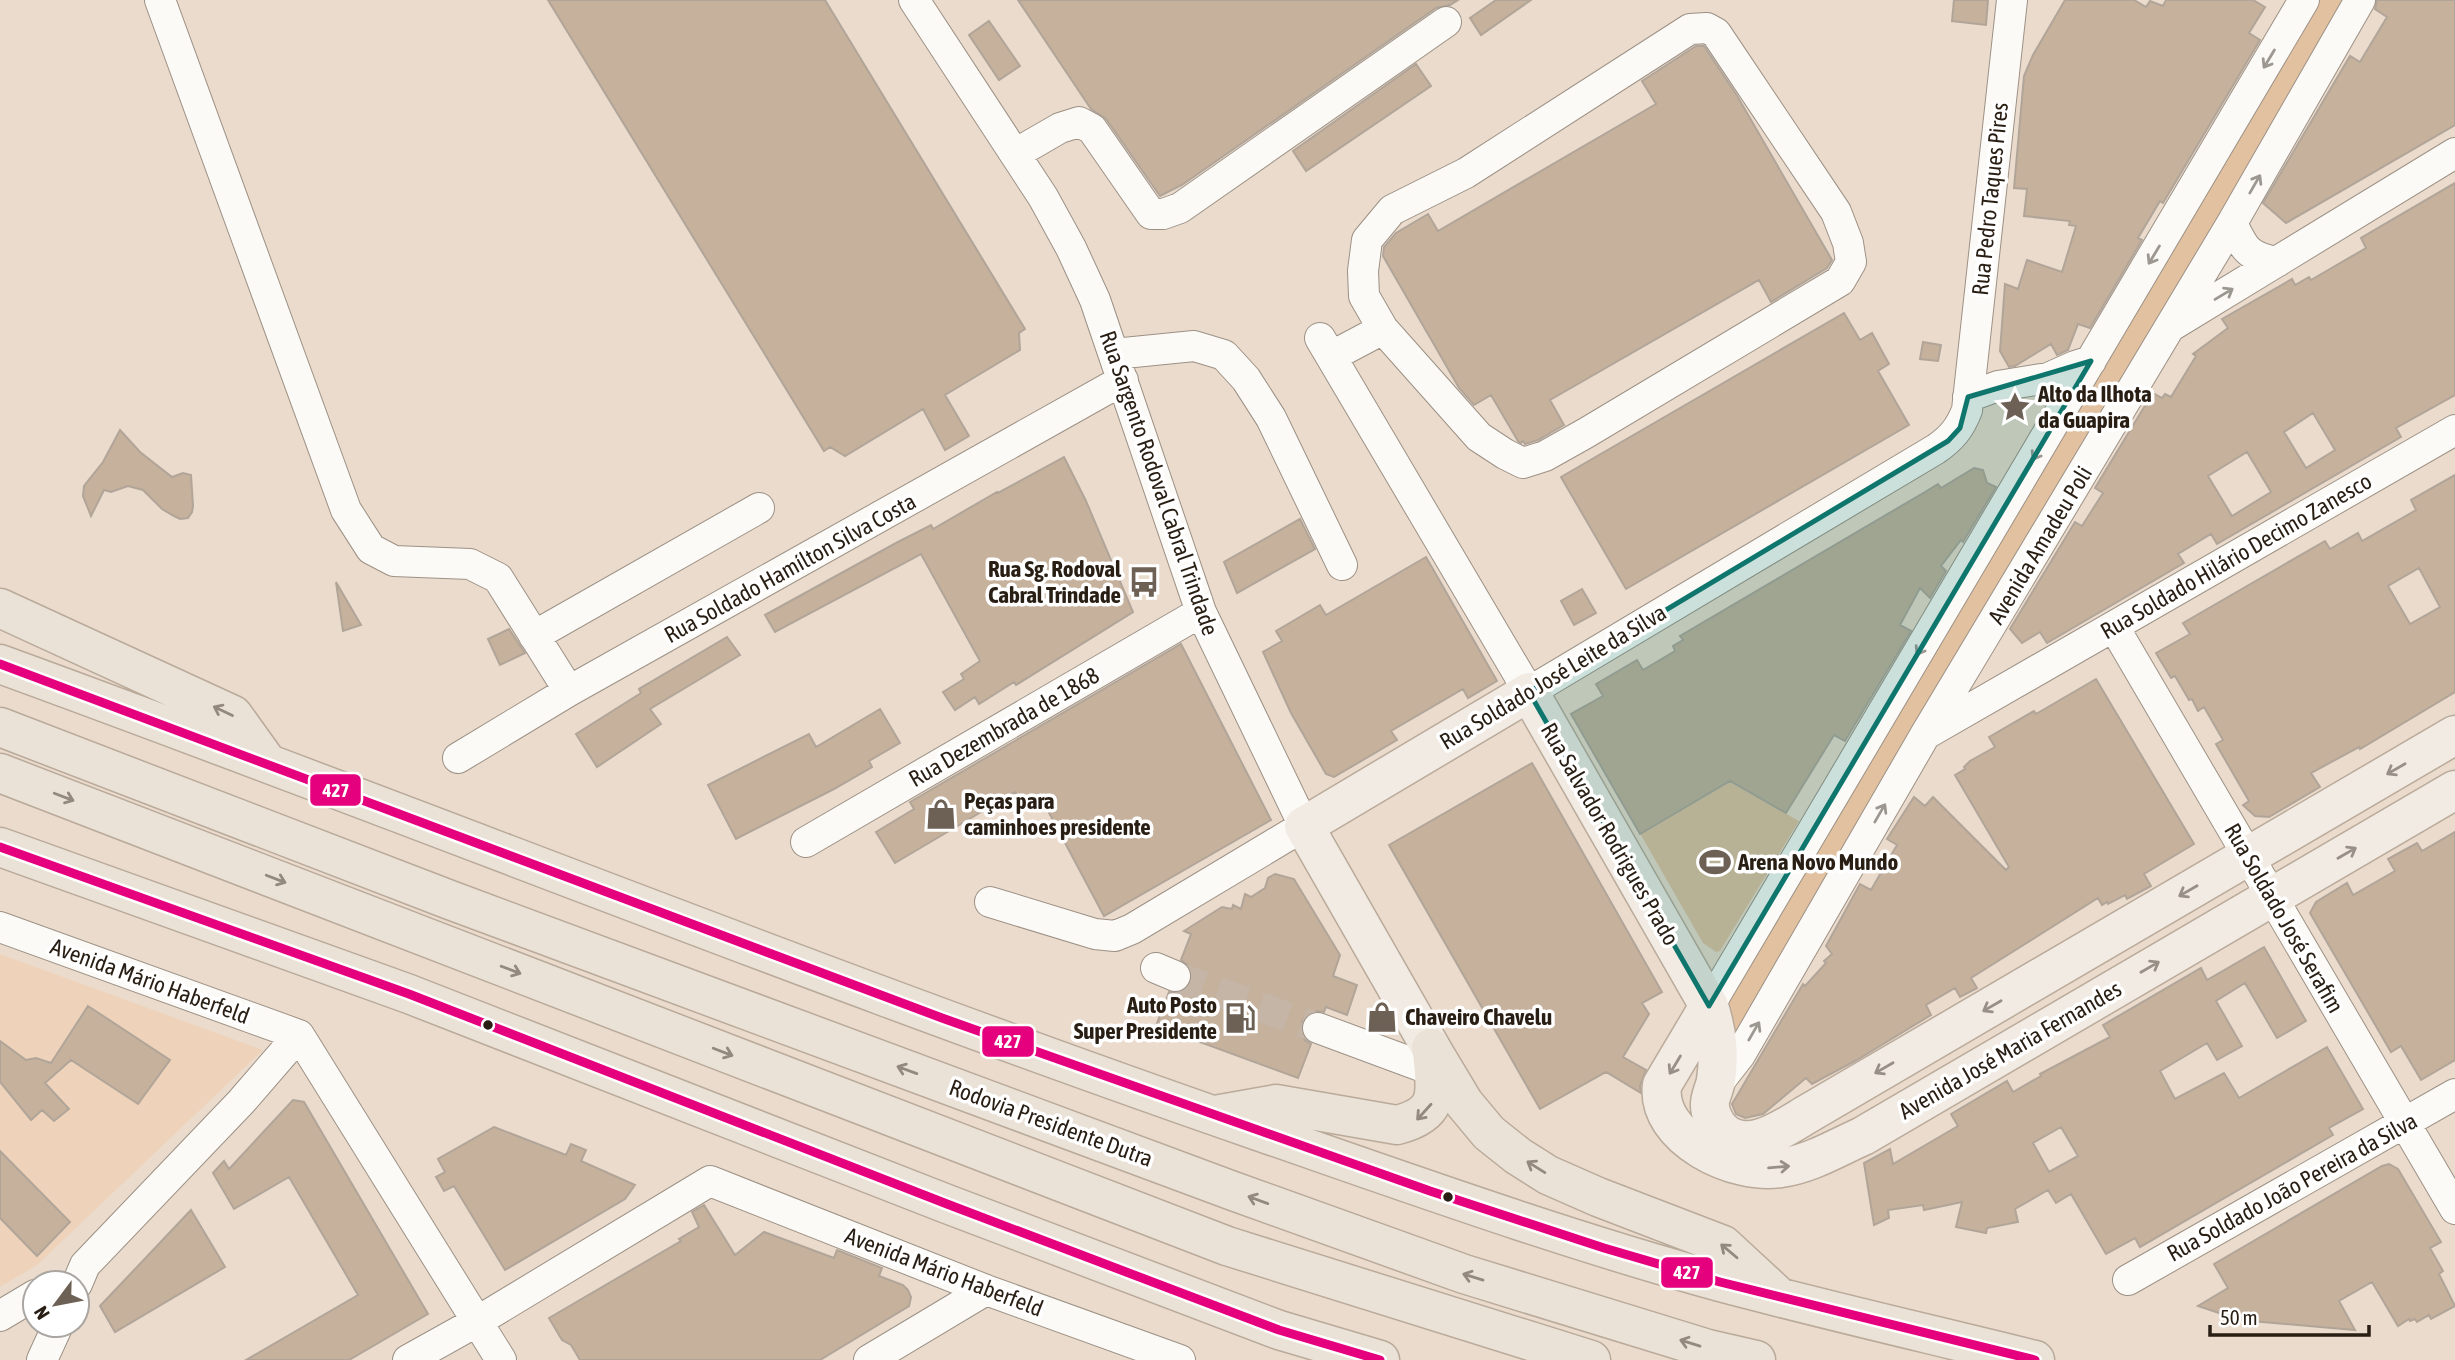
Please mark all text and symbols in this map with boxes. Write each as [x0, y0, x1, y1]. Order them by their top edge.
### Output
one-way arrow [2262, 48, 2276, 68]
street label: Rua Pedro Taques Pires [1967, 101, 2013, 297]
one-way arrow [2248, 175, 2262, 195]
one-way arrow [2147, 244, 2161, 264]
one-way arrow [2213, 287, 2233, 301]
street label: Rua Sargento Rodoval Cabral Trindade [1095, 327, 1223, 639]
place label: Alto da Ilhota da Guapira [2037, 381, 2152, 433]
place icon: Alto da Ilhota da Guapira [1998, 390, 2032, 424]
one-way arrow [2031, 440, 2045, 460]
street label: Avenida Amadeu Poli [1983, 461, 2097, 629]
street label: Rua Soldado Hilário Decimo Zanesco [2096, 468, 2376, 644]
street label: Rua Soldado Hamílton Silva Costa [660, 488, 920, 648]
place label: Rua Sg. Rodoval Cabral Trindade [988, 556, 1122, 608]
bus stop icon: Rua Sg. Rodoval Cabral Trindade [1127, 565, 1161, 599]
street label: Rua Soldado José Leite da Silva [1435, 599, 1671, 755]
one-way arrow [1915, 636, 1929, 656]
street label: Rua Dezembrada de 1868 [904, 662, 1104, 792]
one-way arrow [213, 703, 234, 717]
street label: Rua Salvador Rodrigues Prado [1536, 718, 1684, 950]
one-way arrow [2386, 763, 2407, 776]
line badge: 427 [309, 773, 362, 807]
text: 427 [322, 779, 349, 801]
place label: Peças para caminhoes presidente [964, 788, 1151, 840]
one-way arrow [52, 792, 74, 805]
shop icon: Peças para caminhoes presidente [924, 797, 958, 831]
one-way arrow [1874, 803, 1888, 823]
street label: Rua Soldado José Serafim [2219, 819, 2349, 1017]
sports icon: Arena Novo Mundo [1698, 845, 1732, 879]
one-way arrow [2336, 846, 2357, 859]
place label: Arena Novo Mundo [1737, 849, 1898, 875]
one-way arrow [264, 874, 286, 887]
one-way arrow [2178, 884, 2198, 898]
street label: Avenida Mário Haberfeld [47, 933, 253, 1029]
one-way arrow [2140, 960, 2160, 974]
one-way arrow [499, 965, 521, 978]
street label: Avenida José Maria Fernandes [1894, 976, 2126, 1124]
place label: Auto Posto Super Presidente [1074, 992, 1217, 1044]
one-way arrow [1982, 999, 2002, 1013]
shop icon: Chaveiro Chavelu [1365, 1000, 1399, 1034]
fuel station icon: Auto Posto Super Presidente [1223, 1001, 1257, 1035]
place label: Chaveiro Chavelu [1405, 1004, 1552, 1030]
unlabelled marker [481, 1018, 495, 1032]
one-way arrow [1747, 1021, 1761, 1041]
line badge: 427 [981, 1025, 1035, 1058]
text: 427 [994, 1030, 1021, 1052]
one-way arrow [712, 1047, 734, 1059]
one-way arrow [1667, 1054, 1681, 1074]
one-way arrow [1875, 1062, 1895, 1076]
one-way arrow [897, 1063, 919, 1075]
street label: Rodovia Presidente Dutra [946, 1074, 1156, 1172]
one-way arrow [1416, 1102, 1433, 1120]
street label: Rua Soldado João Pereira da Silva [2162, 1107, 2422, 1267]
one-way arrow [1527, 1160, 1547, 1174]
one-way arrow [1767, 1160, 1790, 1173]
unlabelled marker [1441, 1190, 1455, 1204]
one-way arrow [1248, 1193, 1270, 1205]
street label: Avenida Mário Haberfeld [841, 1222, 1047, 1322]
one-way arrow [1720, 1243, 1738, 1259]
line badge: 427 [1660, 1256, 1714, 1289]
text: 427 [1673, 1261, 1700, 1283]
north arrow [21, 1269, 91, 1339]
one-way arrow [1462, 1269, 1484, 1282]
scale bar [2210, 1294, 2369, 1338]
text: N [29, 1302, 54, 1324]
text: 50 m [2220, 1305, 2258, 1329]
one-way arrow [1679, 1336, 1701, 1349]

